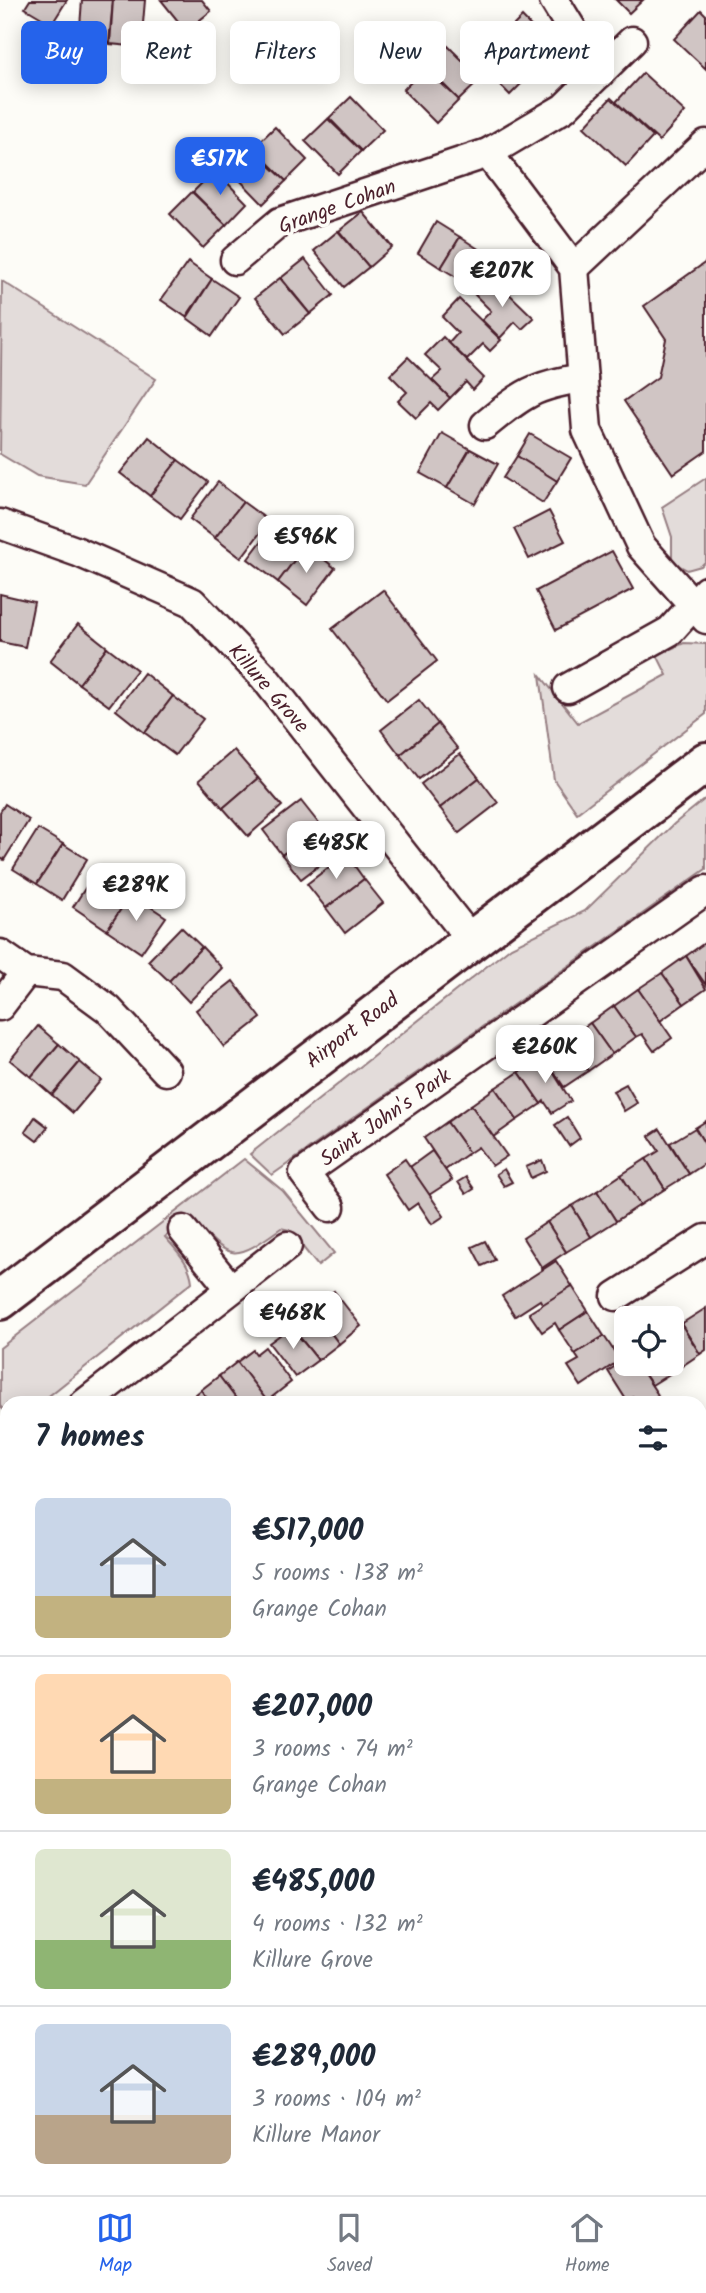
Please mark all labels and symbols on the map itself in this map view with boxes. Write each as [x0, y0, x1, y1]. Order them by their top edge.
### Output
pin: €517K [171, 138, 269, 197]
street label: Grange Cohan [274, 171, 401, 244]
pin: €207K [453, 250, 551, 309]
pin: €596K [257, 516, 355, 575]
street label: Killure Grove [219, 637, 317, 742]
pin: €485K [287, 822, 385, 881]
pin: €289K [87, 864, 185, 923]
street label: Airport Road [299, 985, 407, 1077]
pin: €260K [496, 1026, 594, 1085]
street label: Saint John's Park [313, 1060, 459, 1176]
pin: €468K [244, 1292, 342, 1351]

